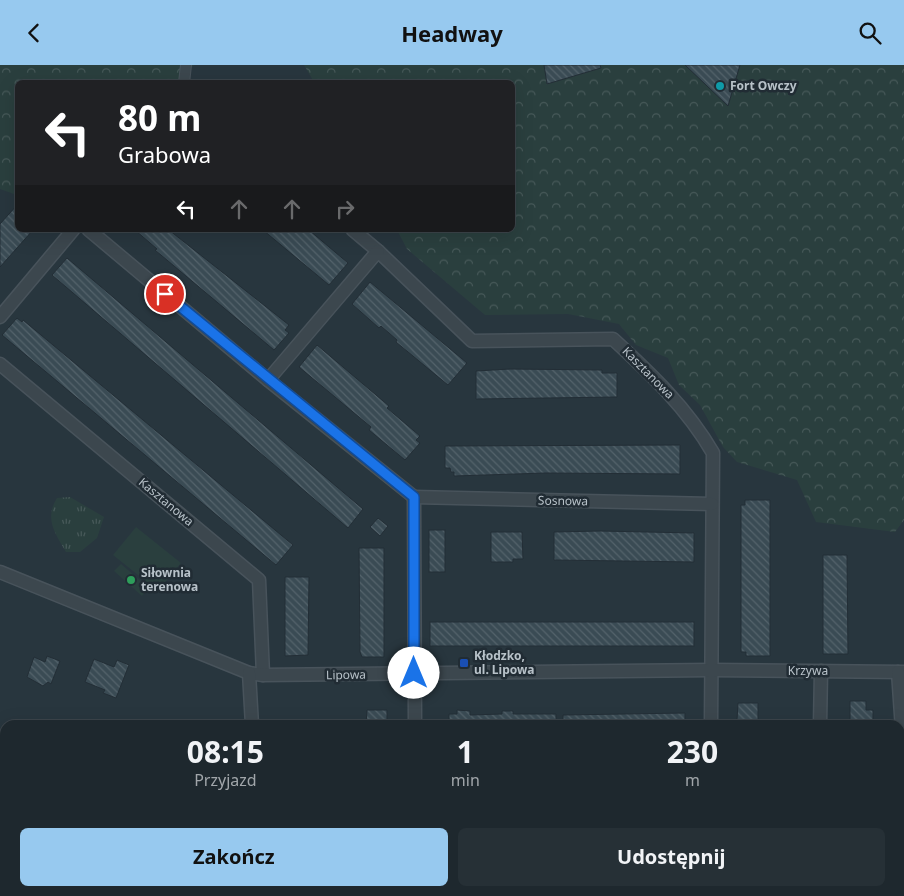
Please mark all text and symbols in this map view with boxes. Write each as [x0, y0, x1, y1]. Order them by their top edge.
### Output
text: Headway [401, 18, 503, 48]
icon: back [20, 19, 48, 47]
icon: search [856, 19, 884, 47]
place label: Fort Owczy [730, 77, 797, 94]
marker: Fort Owczy [714, 80, 726, 92]
text: 80 m [118, 94, 201, 141]
icon: left [35, 100, 100, 165]
text: Grabowa [118, 139, 211, 169]
icon: left [172, 195, 200, 223]
icon: ahead [225, 195, 253, 223]
icon: ahead [278, 195, 306, 223]
icon: right [331, 195, 359, 223]
pin [144, 273, 186, 315]
icon: arrive [151, 280, 179, 308]
street label: Kasztanowa [619, 343, 678, 402]
street label: Kasztanowa [135, 474, 198, 530]
street label: Sosnowa [538, 492, 588, 509]
place label: Siłownia terenowa [141, 564, 198, 595]
marker: Siłownia terenowa [125, 574, 137, 586]
position arrow [387, 646, 439, 698]
place label: Kłodzko, ul. Lipowa [474, 647, 534, 678]
marker: Kłodzko, ul. Lipowa [458, 657, 470, 669]
street label: Krzywa [788, 662, 828, 679]
street label: Lipowa [326, 666, 366, 683]
text: 08:15 [187, 731, 264, 772]
text: 1 [457, 731, 474, 772]
text: 230 [667, 731, 718, 772]
text: Przyjazd [194, 769, 257, 791]
text: min [451, 769, 480, 791]
text: m [685, 769, 700, 791]
button: Zakończ [20, 828, 448, 886]
button: Udostępnij [458, 828, 885, 886]

